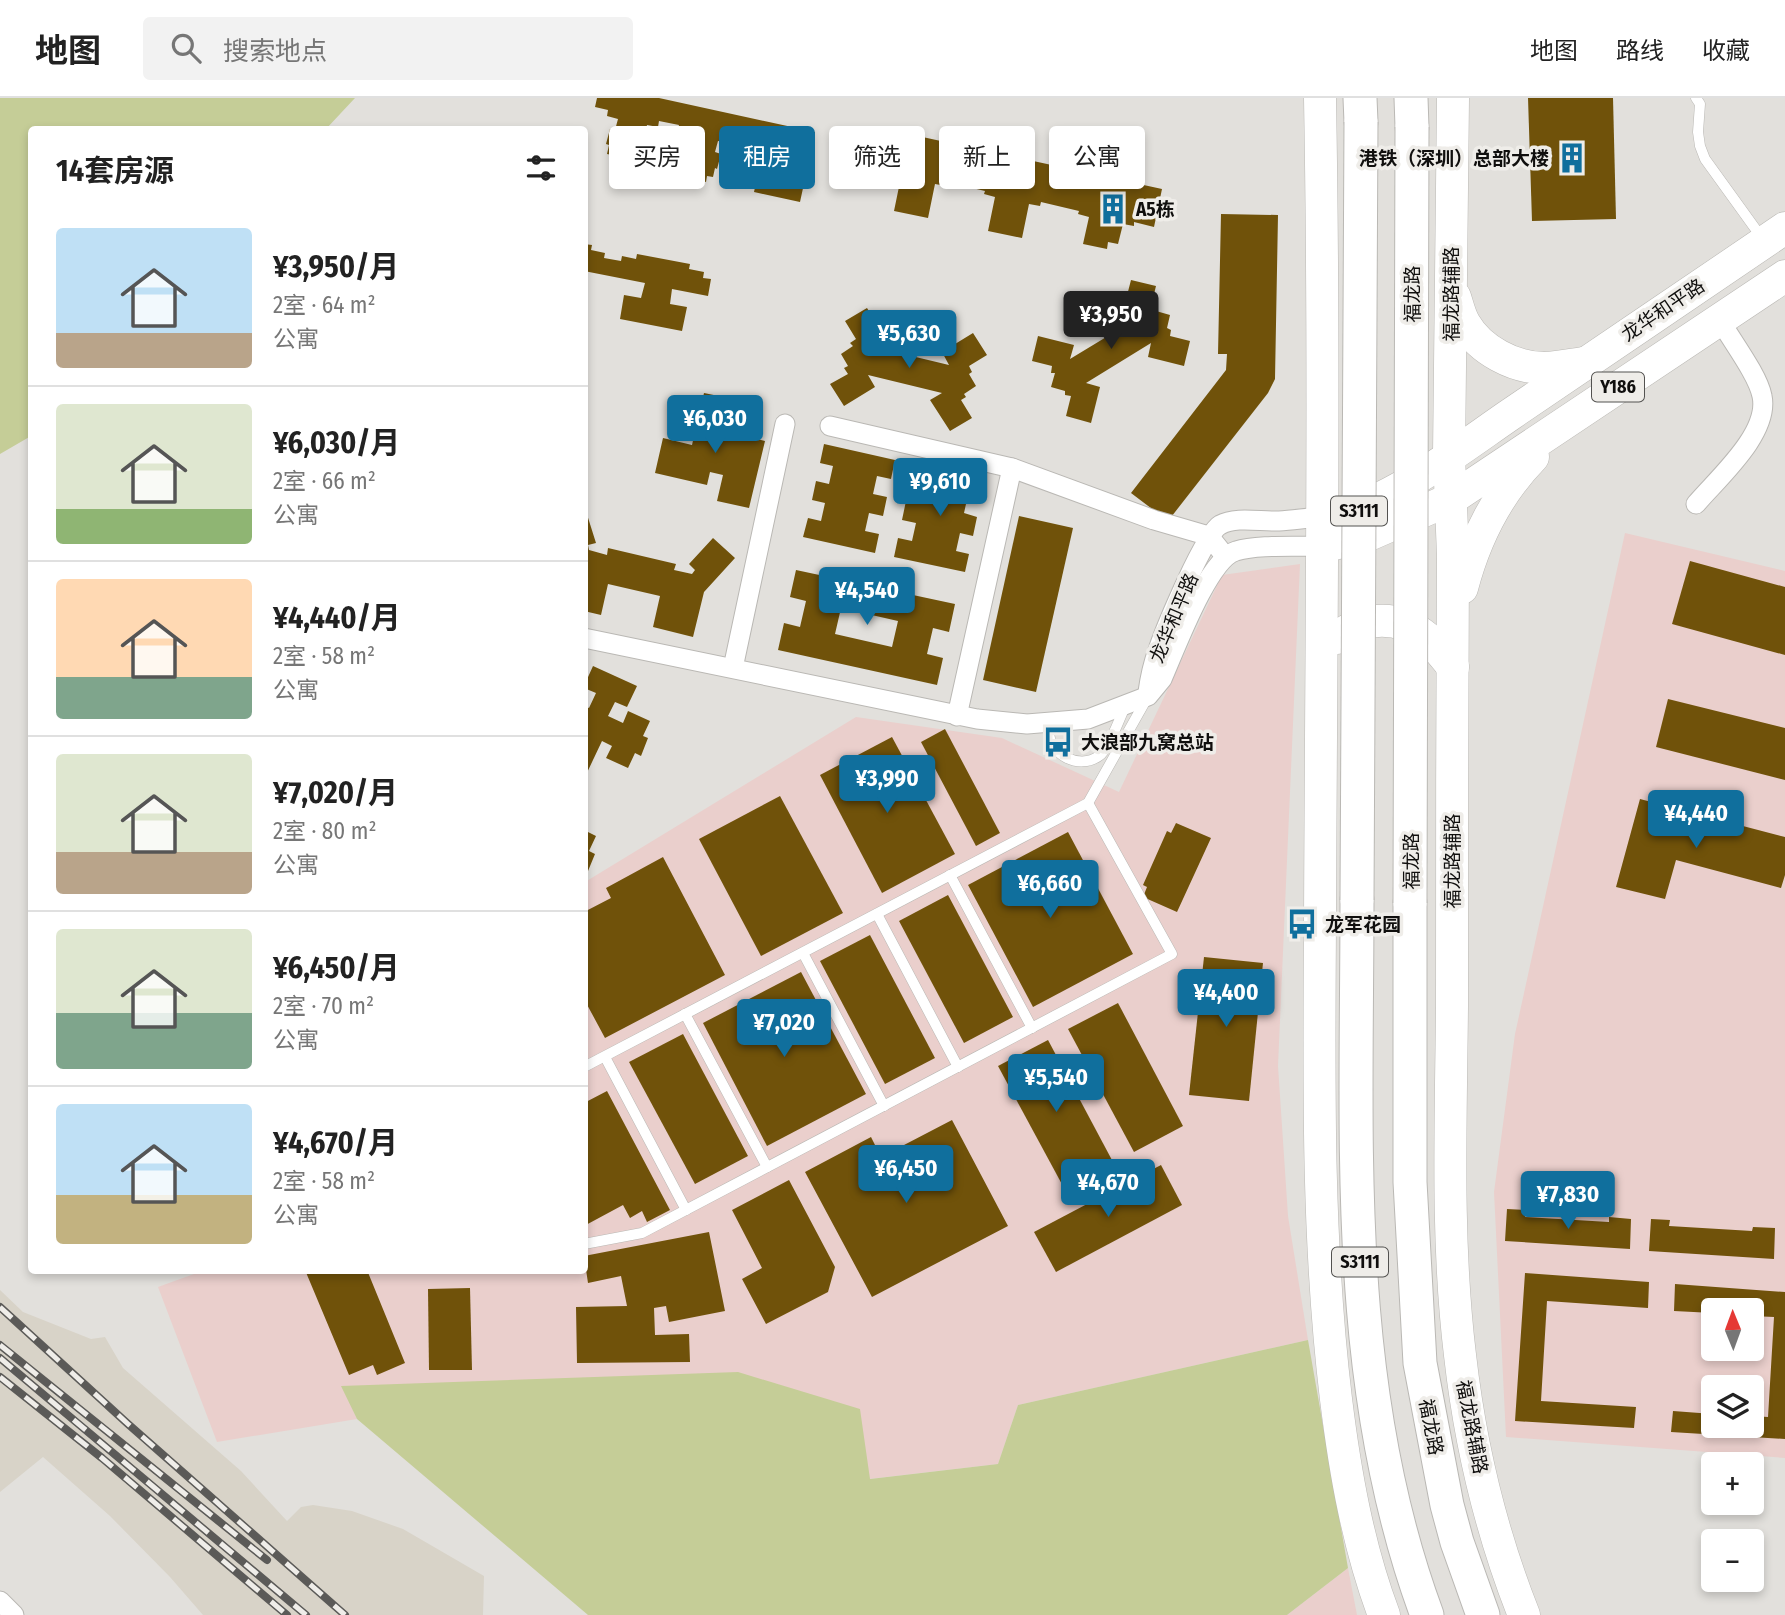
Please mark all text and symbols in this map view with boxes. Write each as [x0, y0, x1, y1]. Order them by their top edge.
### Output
search box [143, 17, 633, 80]
icon: search [167, 29, 205, 67]
text: 地图 [35, 31, 101, 71]
text: 搜索地点 [223, 36, 327, 67]
text: 地图 [1530, 37, 1578, 65]
text: 路线 [1616, 37, 1664, 65]
text: 收藏 [1702, 37, 1750, 65]
chip: 买房 [609, 126, 705, 189]
chip: 租房 [719, 126, 815, 189]
chip: 筛选 [829, 126, 925, 189]
chip: 新上 [939, 126, 1035, 189]
chip: 公寓 [1049, 126, 1145, 189]
building icon: 港铁（深圳）总部大楼 [1555, 141, 1589, 175]
place label: 港铁（深圳）总部大楼 [1359, 147, 1549, 170]
icon: filters [522, 149, 560, 187]
text: 14套房源 [56, 153, 174, 189]
building icon: A5栋 [1096, 192, 1130, 226]
place label: A5栋 [1135, 198, 1175, 221]
street label: 福龙路辅路 [1440, 246, 1463, 342]
text: ¥3,950/月 [273, 249, 399, 285]
icon: home [112, 256, 196, 340]
street label: 福龙路 [1401, 265, 1424, 323]
street label: 龙华和平路 [1617, 274, 1709, 346]
text: 2室 · 64 m² [273, 291, 376, 319]
pin: ¥3,950 [1054, 292, 1168, 351]
text: ¥3,950 [1080, 300, 1142, 328]
pin: ¥5,630 [852, 310, 966, 370]
text: ¥5,630 [877, 319, 941, 347]
text: 公寓 [273, 325, 319, 353]
road number: Y186 [1592, 372, 1644, 402]
pin: ¥6,030 [658, 396, 772, 455]
text: ¥6,030 [683, 404, 747, 432]
text: ¥6,030/月 [273, 425, 400, 461]
icon: home [112, 432, 196, 516]
pin: ¥9,610 [883, 458, 997, 518]
text: 2室 · 66 m² [273, 467, 376, 495]
text: ¥9,610 [909, 467, 971, 495]
road number: S3111 [1331, 496, 1387, 526]
text: 公寓 [273, 501, 319, 529]
pin: ¥4,540 [810, 568, 924, 627]
street label: 龙华和平路 [1145, 570, 1203, 666]
text: ¥4,540 [835, 576, 899, 604]
text: ¥4,440/月 [273, 600, 401, 636]
icon: home [112, 607, 196, 691]
text: 2室 · 58 m² [273, 642, 375, 670]
text: 公寓 [273, 676, 319, 704]
bus stop icon: 大浪部九窝总站 [1041, 725, 1075, 759]
place label: 大浪部九窝总站 [1081, 731, 1214, 754]
pin: ¥3,990 [830, 756, 944, 815]
text: ¥3,990 [855, 764, 919, 792]
text: ¥7,020/月 [273, 775, 398, 811]
icon: home [112, 782, 196, 866]
pin: ¥4,440 [1639, 790, 1753, 850]
text: ¥4,440 [1664, 799, 1728, 827]
street label: 福龙路辅路 [1441, 813, 1464, 909]
text: 2室 · 80 m² [273, 817, 377, 845]
street label: 福龙路 [1400, 832, 1423, 890]
text: 公寓 [273, 851, 319, 879]
pin: ¥6,660 [993, 860, 1107, 920]
text: ¥6,660 [1018, 869, 1082, 897]
bus stop icon: 龙军花园 [1285, 907, 1319, 941]
place label: 龙军花园 [1325, 913, 1401, 936]
text: ¥6,450/月 [273, 950, 400, 986]
icon: home [112, 957, 196, 1041]
pin: ¥4,400 [1169, 970, 1283, 1029]
text: ¥4,400 [1194, 978, 1258, 1006]
text: 2室 · 70 m² [273, 992, 374, 1020]
pin: ¥7,020 [727, 1000, 841, 1059]
text: ¥7,020 [753, 1008, 815, 1036]
text: 公寓 [273, 1026, 319, 1054]
pin: ¥5,540 [999, 1054, 1113, 1114]
text: ¥5,540 [1024, 1063, 1088, 1091]
text: ¥4,670/月 [273, 1125, 398, 1161]
icon: home [112, 1132, 196, 1216]
pin: ¥6,450 [849, 1146, 963, 1205]
text: ¥6,450 [874, 1154, 938, 1182]
pin: ¥4,670 [1051, 1160, 1165, 1219]
text: 2室 · 58 m² [273, 1167, 375, 1195]
text: ¥4,670 [1077, 1168, 1139, 1196]
pin: ¥7,830 [1511, 1172, 1625, 1231]
text: ¥7,830 [1537, 1180, 1599, 1208]
text: 公寓 [273, 1201, 319, 1229]
road number: S3111 [1332, 1247, 1388, 1276]
north arrow [1701, 1298, 1764, 1362]
map controls [1701, 1298, 1764, 1592]
button: layers [1701, 1375, 1764, 1438]
street label: 福龙路辅路 [1452, 1378, 1492, 1476]
street label: 福龙路 [1414, 1397, 1448, 1457]
button: + [1701, 1452, 1764, 1515]
button: − [1701, 1529, 1764, 1592]

